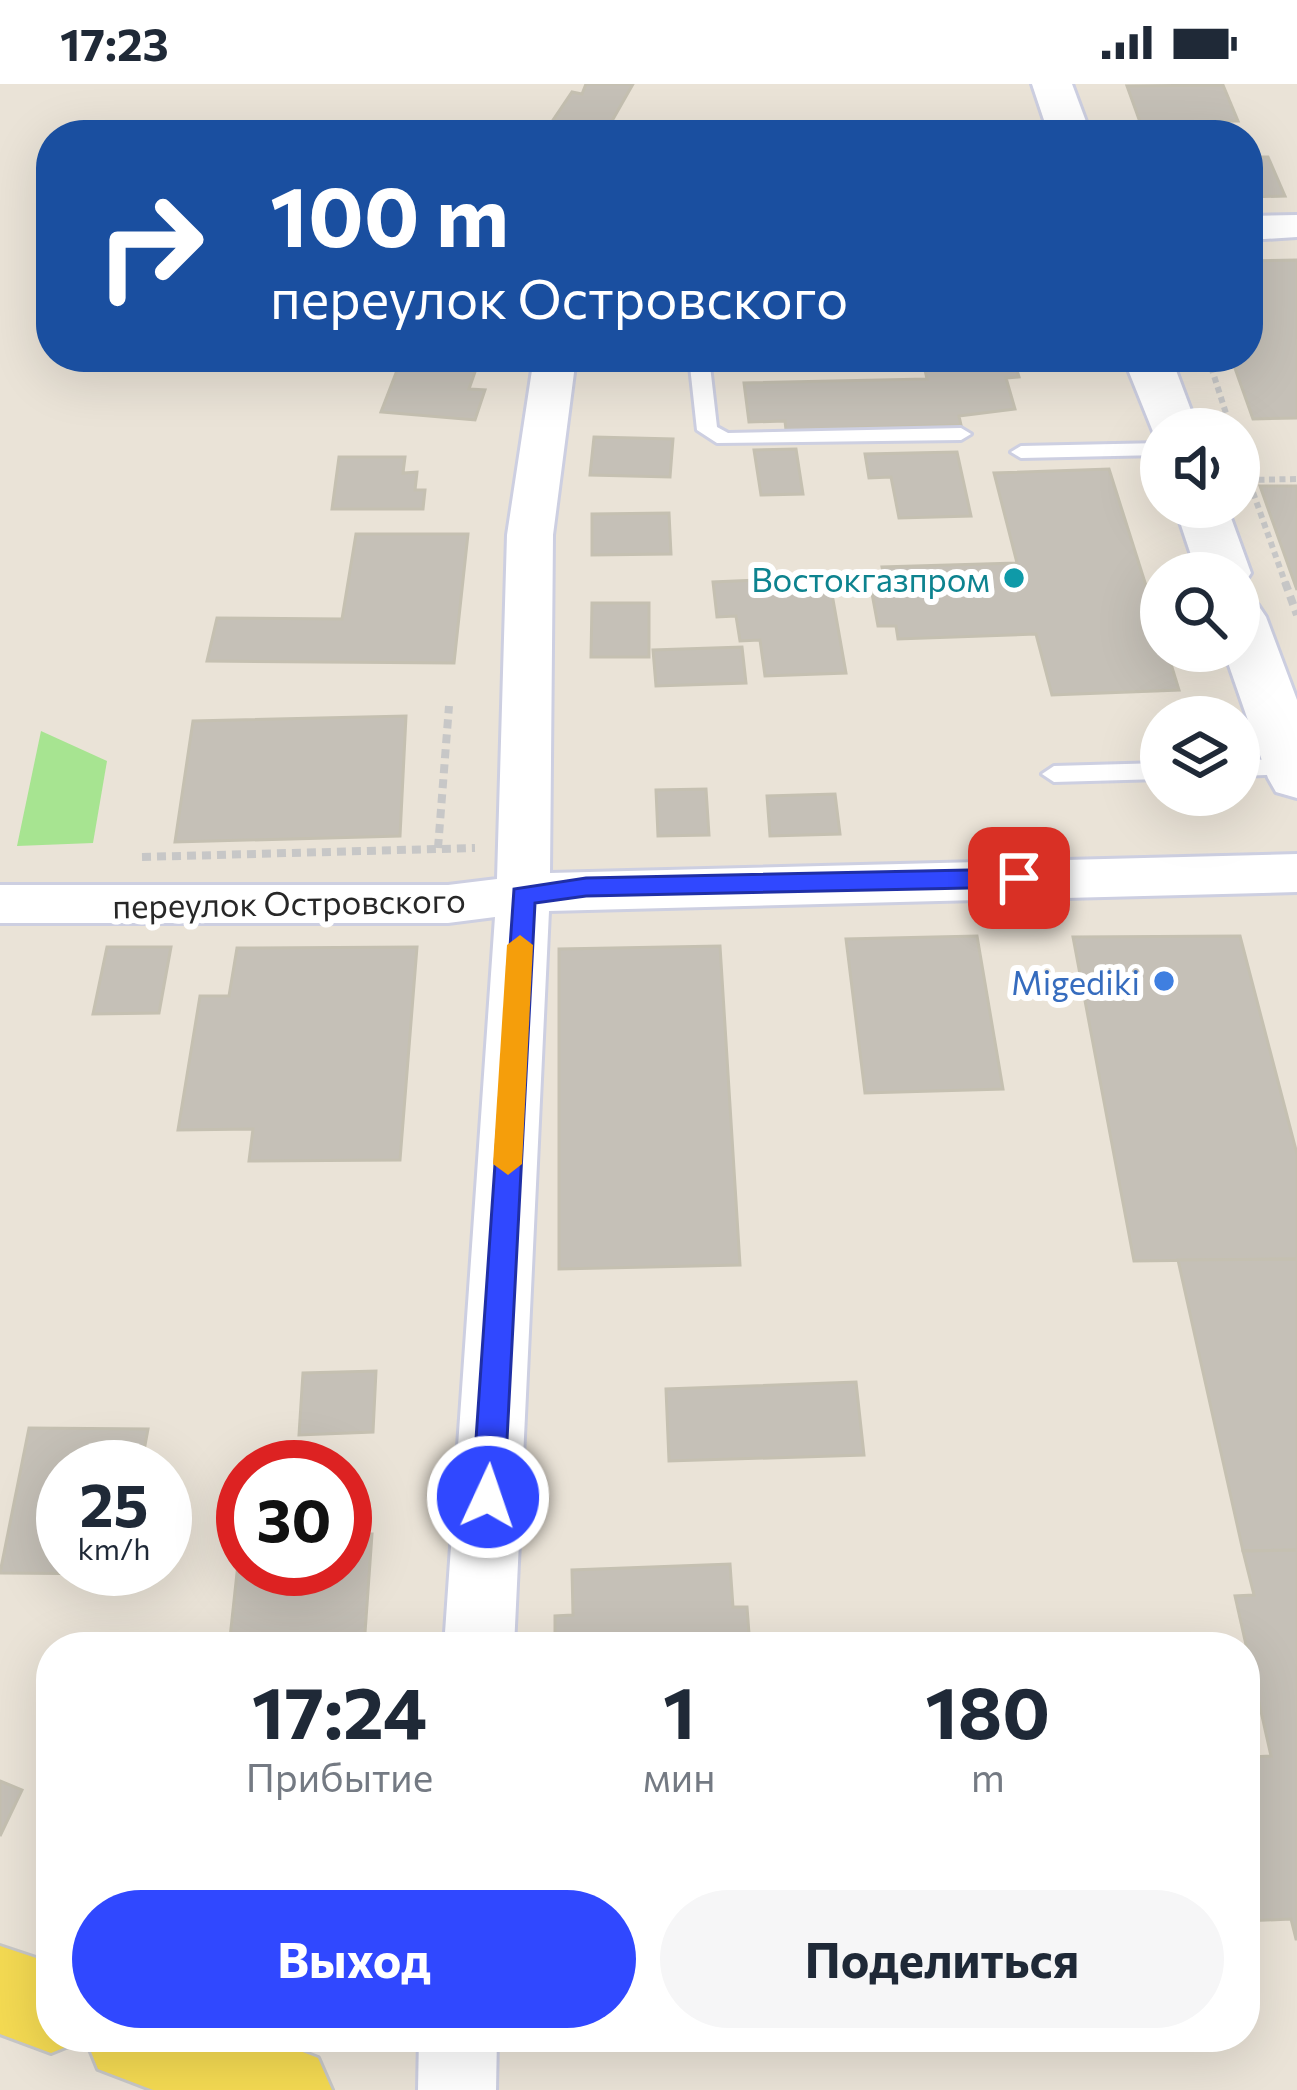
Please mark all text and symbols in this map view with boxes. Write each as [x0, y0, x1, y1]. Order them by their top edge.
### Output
text: 17:23 [60, 15, 169, 70]
text: 100 m [270, 162, 509, 264]
icon: right [72, 168, 228, 324]
text: переулок Островского [270, 264, 848, 330]
map controls [1140, 408, 1260, 816]
button: sound [1140, 408, 1260, 528]
button: search [1140, 552, 1260, 672]
place label: Востокгазпром [751, 558, 990, 599]
marker: Востокгазпром [1001, 565, 1027, 591]
button: layers [1140, 696, 1260, 816]
pin [968, 827, 1070, 929]
icon: arrive [986, 845, 1052, 911]
street label: переулок Островского [112, 878, 466, 926]
place label: Migediki [1011, 961, 1140, 1002]
marker: Migediki [1151, 968, 1177, 994]
position arrow [425, 1434, 551, 1560]
speed limit sign: 30 [216, 1440, 372, 1596]
text: 25 [79, 1466, 149, 1539]
text: km/h [78, 1529, 150, 1566]
text: 17:24 [252, 1666, 427, 1754]
text: 1 [663, 1666, 696, 1754]
text: 180 [925, 1666, 1050, 1754]
text: Прибытие [246, 1752, 433, 1800]
text: мин [643, 1752, 715, 1800]
text: m [971, 1752, 1005, 1800]
button: Выход [72, 1890, 636, 2028]
button: Поделиться [660, 1890, 1224, 2028]

